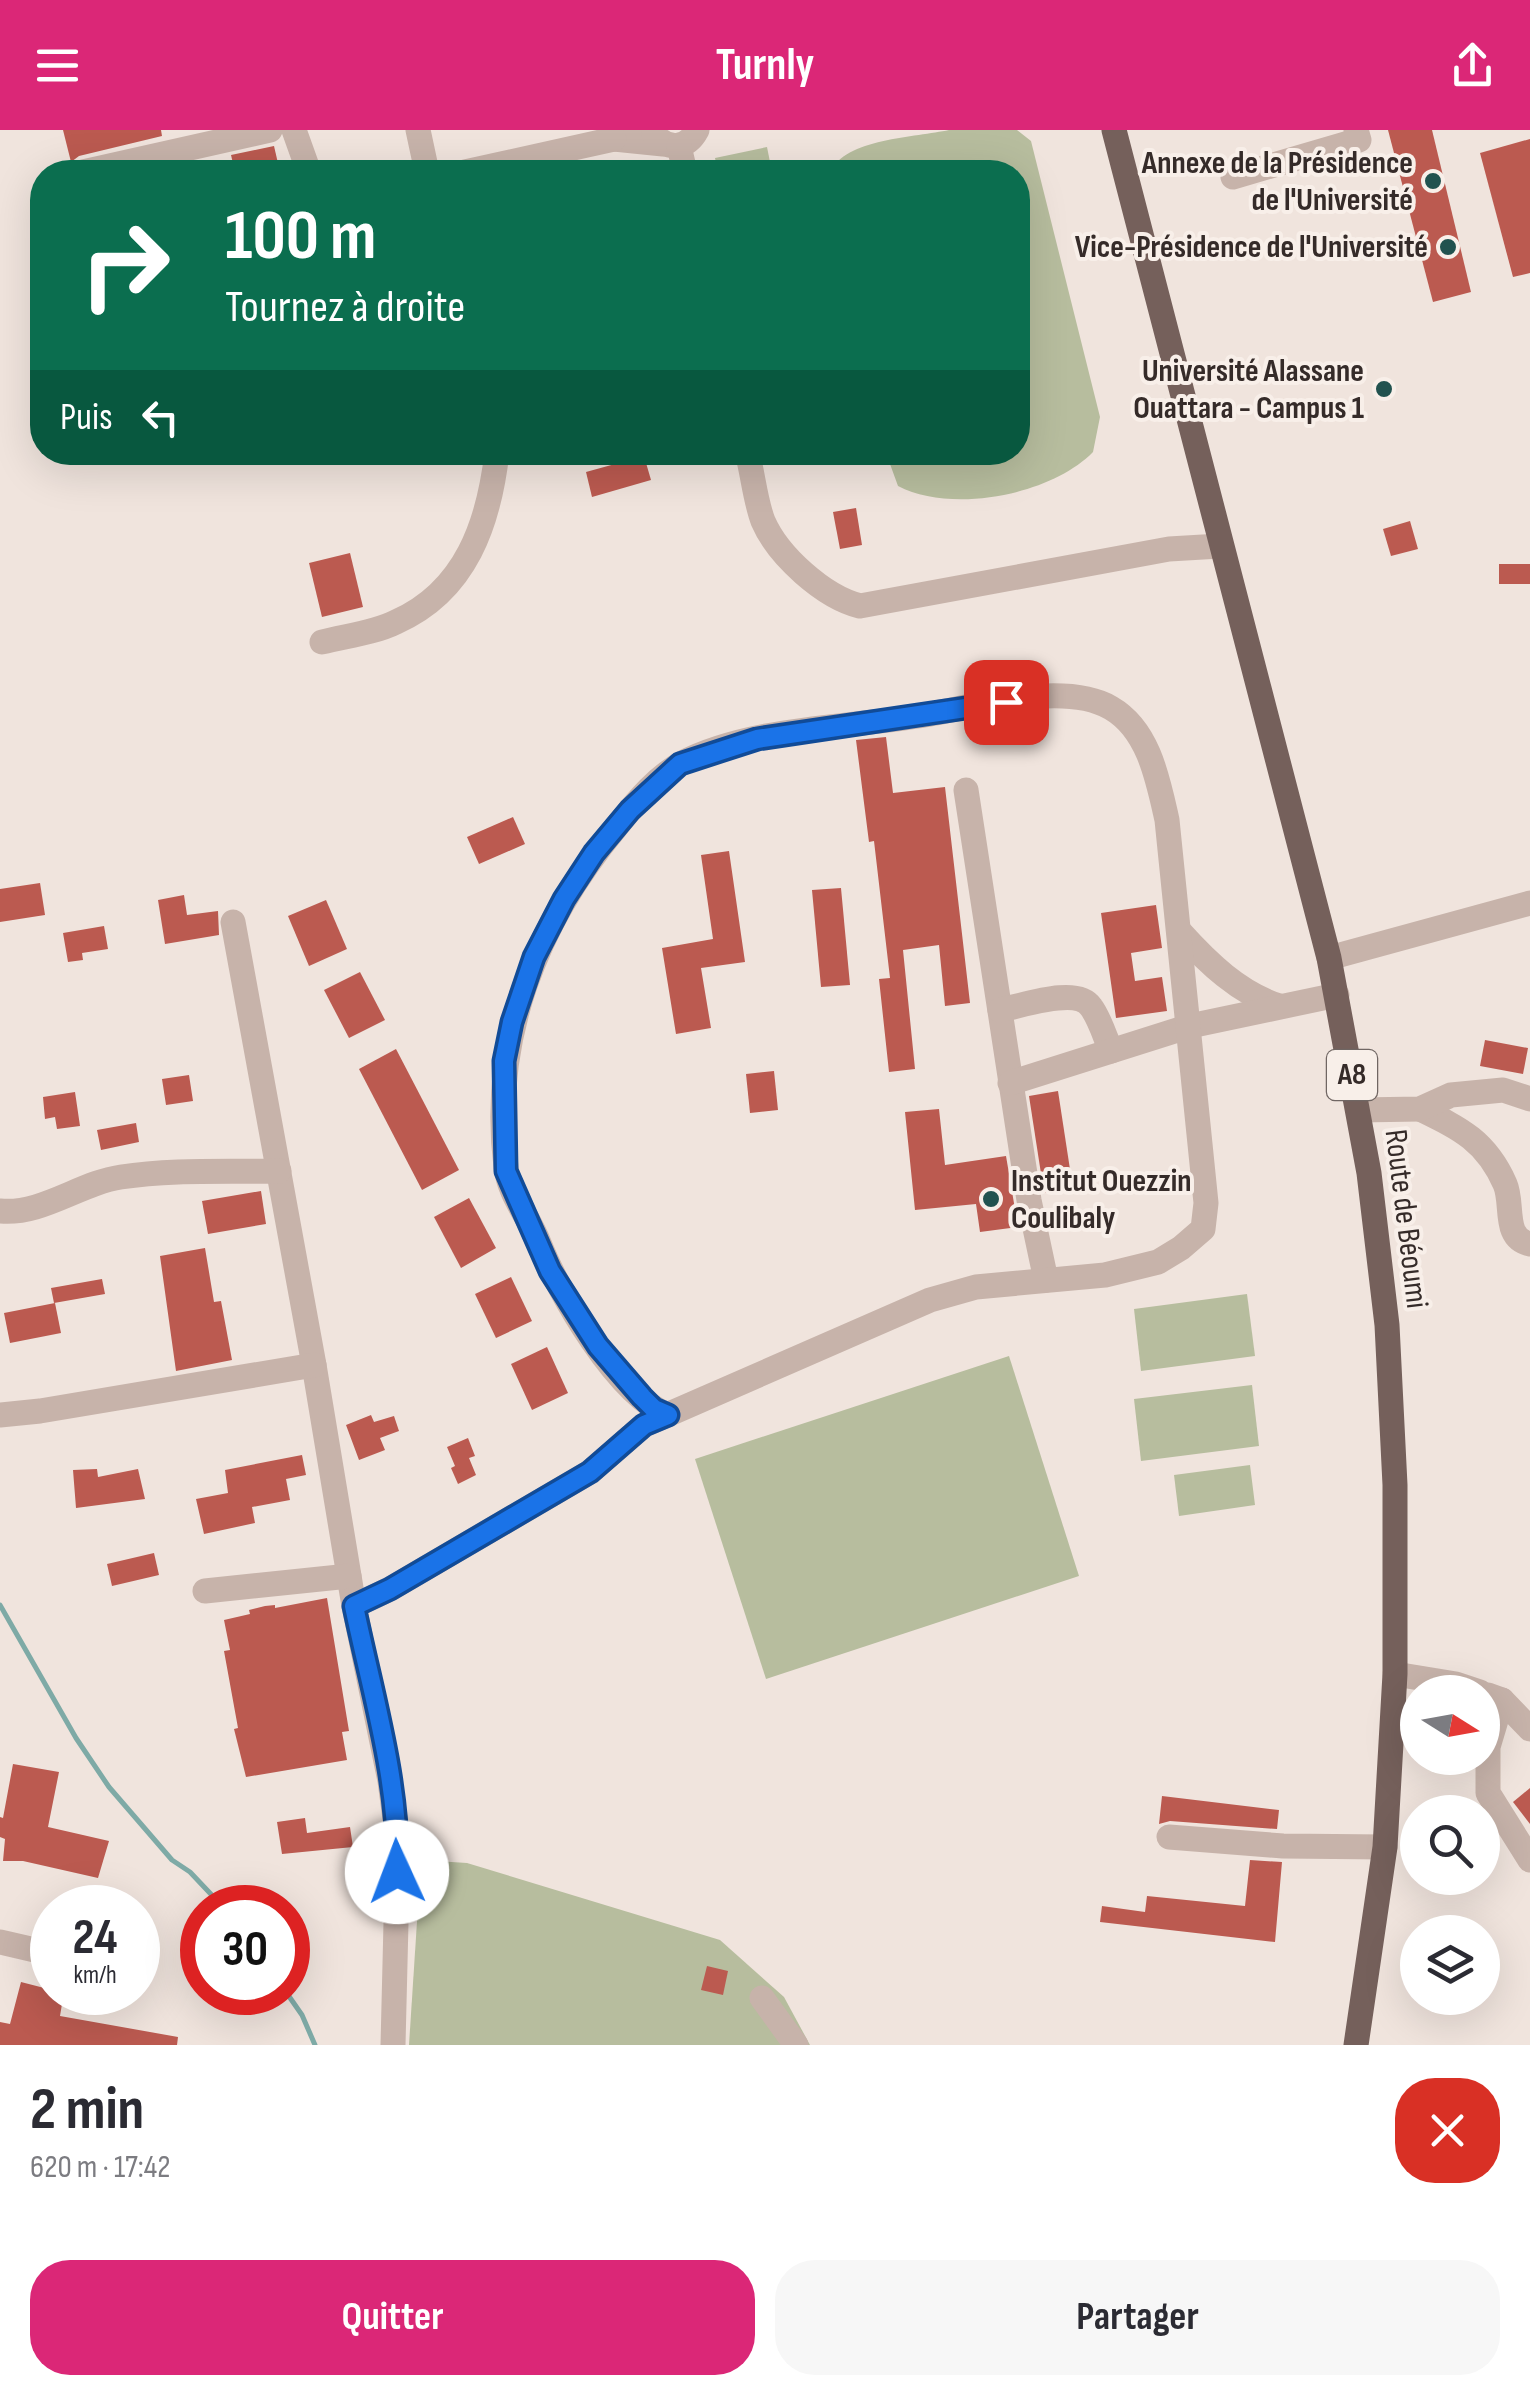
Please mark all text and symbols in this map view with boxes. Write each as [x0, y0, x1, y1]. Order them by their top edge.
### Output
icon: menu [30, 38, 85, 93]
text: Turnly [716, 38, 814, 93]
icon: share [1445, 38, 1500, 93]
place label: Annexe de la Présidence de l'Université [1141, 144, 1413, 220]
marker: Annexe de la Présidence de l'Université [1422, 170, 1444, 192]
text: 100 m [225, 195, 376, 279]
icon: right [60, 200, 190, 330]
place label: Vice-Présidence de l'Université [1075, 228, 1428, 267]
marker: Vice-Présidence de l'Université [1437, 236, 1459, 258]
text: Tournez à droite [225, 280, 465, 335]
place label: Université Alassane Ouattara - Campus 1 [1133, 352, 1364, 428]
marker: Université Alassane Ouattara - Campus 1 [1373, 378, 1395, 400]
icon: left [133, 390, 188, 445]
text: Puis [60, 395, 113, 440]
pin [964, 660, 1049, 745]
icon: arrive [979, 675, 1034, 730]
road number: A8 [1327, 1050, 1377, 1100]
street label: Route de Béoumi [1376, 1127, 1436, 1311]
place label: Institut Ouezzin Coulibaly [1011, 1162, 1191, 1238]
marker: Institut Ouezzin Coulibaly [980, 1188, 1002, 1210]
north arrow [1400, 1675, 1500, 1775]
map controls [1400, 1675, 1500, 2015]
button: search [1400, 1795, 1500, 1895]
position arrow [345, 1820, 449, 1924]
speed limit sign: 30 [180, 1885, 310, 2015]
text: 24 [73, 1908, 117, 1968]
button: layers [1400, 1915, 1500, 2015]
text: km/h [73, 1960, 117, 1991]
text: 2 min [30, 2074, 144, 2146]
button: close [1395, 2078, 1500, 2183]
text: 620 m · 17:42 [30, 2148, 170, 2187]
button: Quitter [30, 2260, 755, 2375]
button: Partager [775, 2260, 1500, 2375]

